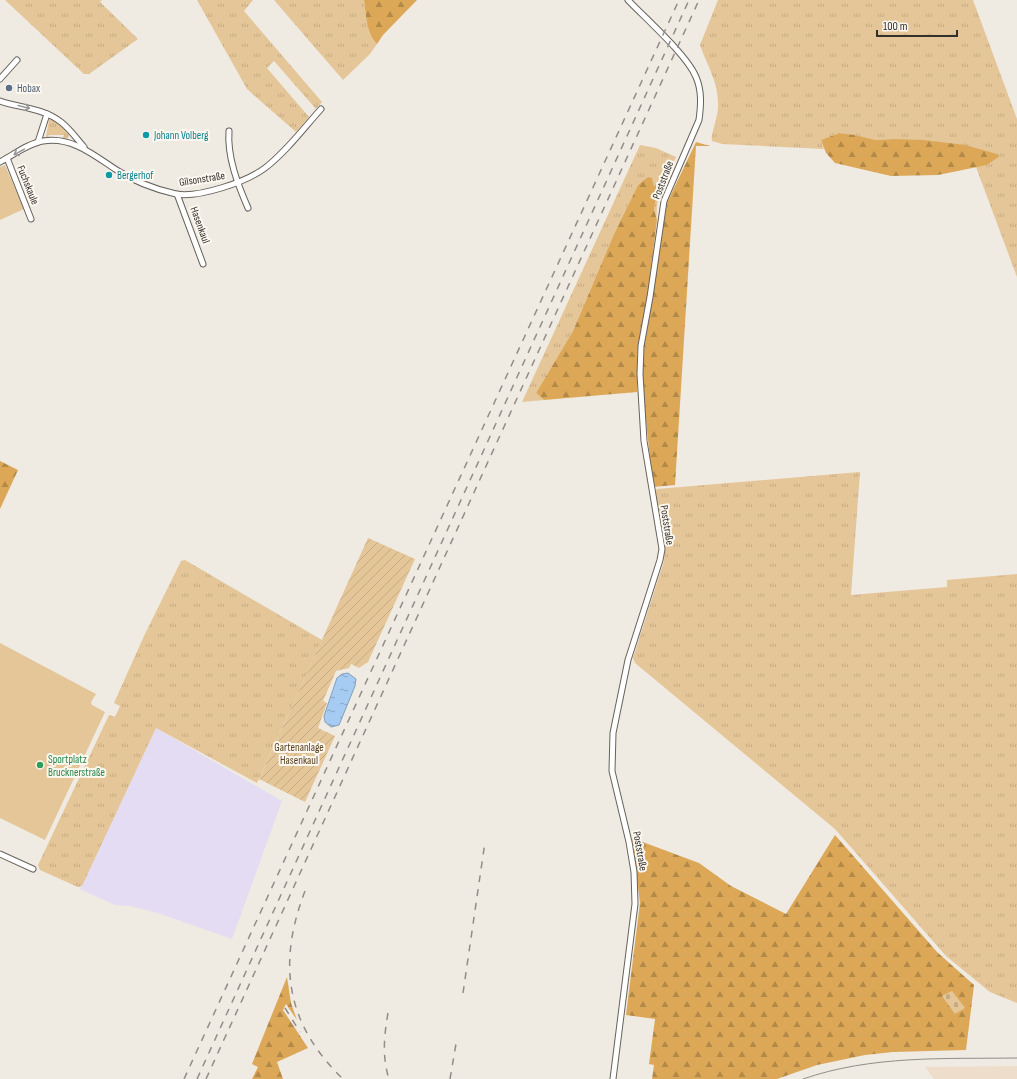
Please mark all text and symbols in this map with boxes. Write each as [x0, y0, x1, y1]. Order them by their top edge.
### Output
scale bar [877, 12, 957, 38]
text: 100 m [883, 19, 908, 34]
place label: Hobax [17, 82, 40, 95]
marker: Hobax [4, 83, 14, 93]
one-way arrow [17, 104, 30, 111]
place label: Johann Volberg [153, 129, 209, 142]
marker: Johann Volberg [141, 130, 151, 140]
one-way arrow [13, 149, 25, 156]
street label: Poststraße [650, 159, 676, 201]
street label: Fuchskaule [14, 163, 42, 207]
place label: Bergerhof [117, 169, 154, 182]
street label: Gilsonstraße [178, 169, 226, 189]
marker: Bergerhof [104, 170, 114, 180]
street label: Hasenkaul [187, 205, 213, 245]
street label: Poststraße [657, 504, 677, 546]
park label: Gartenanlage Hasenkaul [274, 741, 324, 767]
place label: Sportplatz Brucknerstraße [48, 753, 105, 779]
marker: Sportplatz Brucknerstraße [35, 760, 45, 770]
street label: Poststraße [630, 830, 650, 872]

